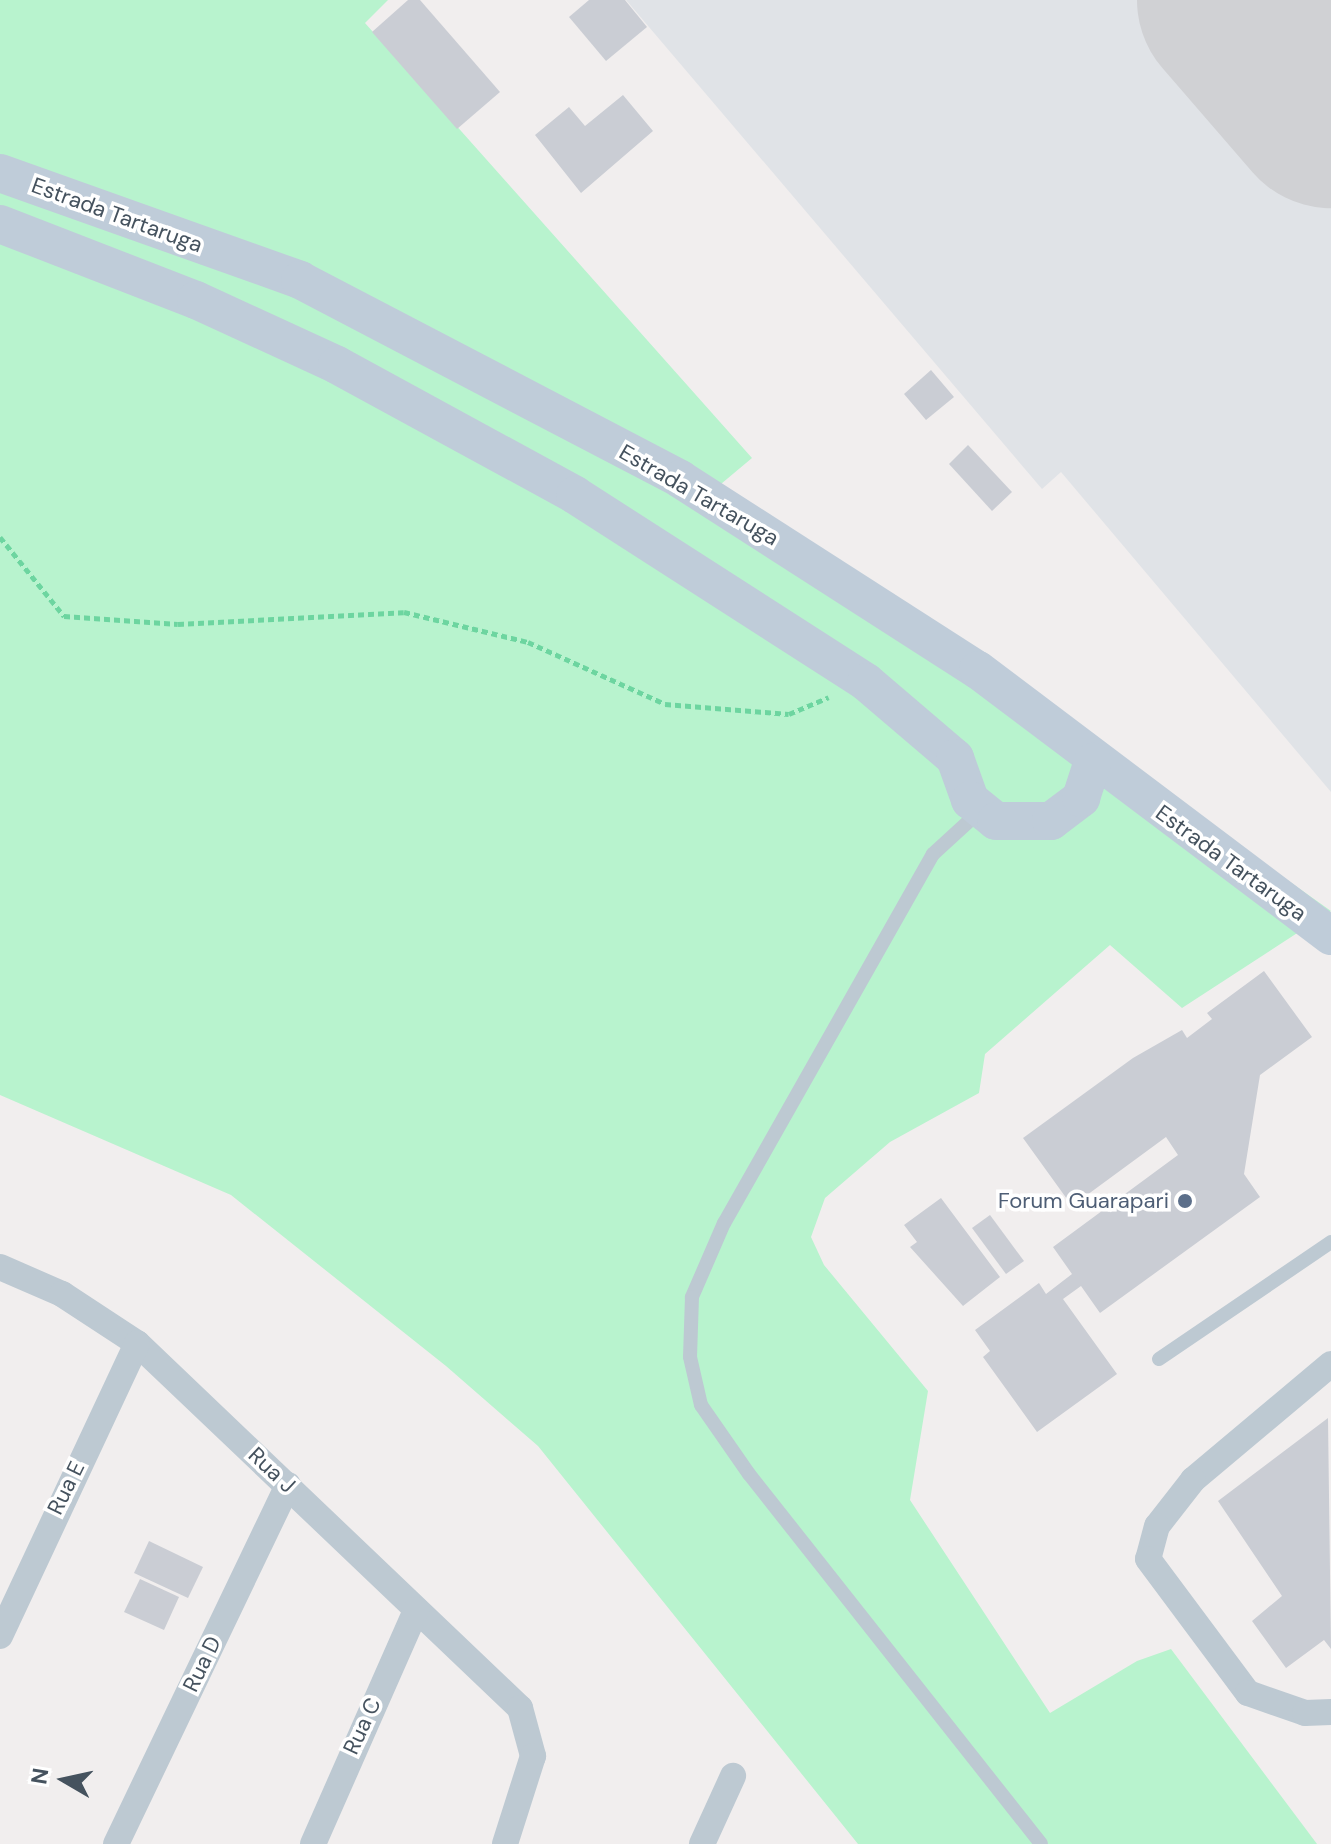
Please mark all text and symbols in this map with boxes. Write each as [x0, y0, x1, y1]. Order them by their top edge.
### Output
street label: Estrada Tartaruga [28, 172, 206, 258]
street label: Estrada Tartaruga [615, 439, 783, 551]
street label: Estrada Tartaruga [1151, 799, 1311, 927]
place label: Forum Guarapari [998, 1188, 1169, 1214]
marker: Forum Guarapari [1176, 1192, 1194, 1210]
street label: Rua J [243, 1442, 301, 1498]
street label: Rua E [42, 1457, 90, 1519]
street label: Rua D [177, 1632, 227, 1696]
street label: Rua C [338, 1694, 386, 1758]
north arrow [24, 1740, 104, 1820]
text: N [24, 1766, 55, 1786]

